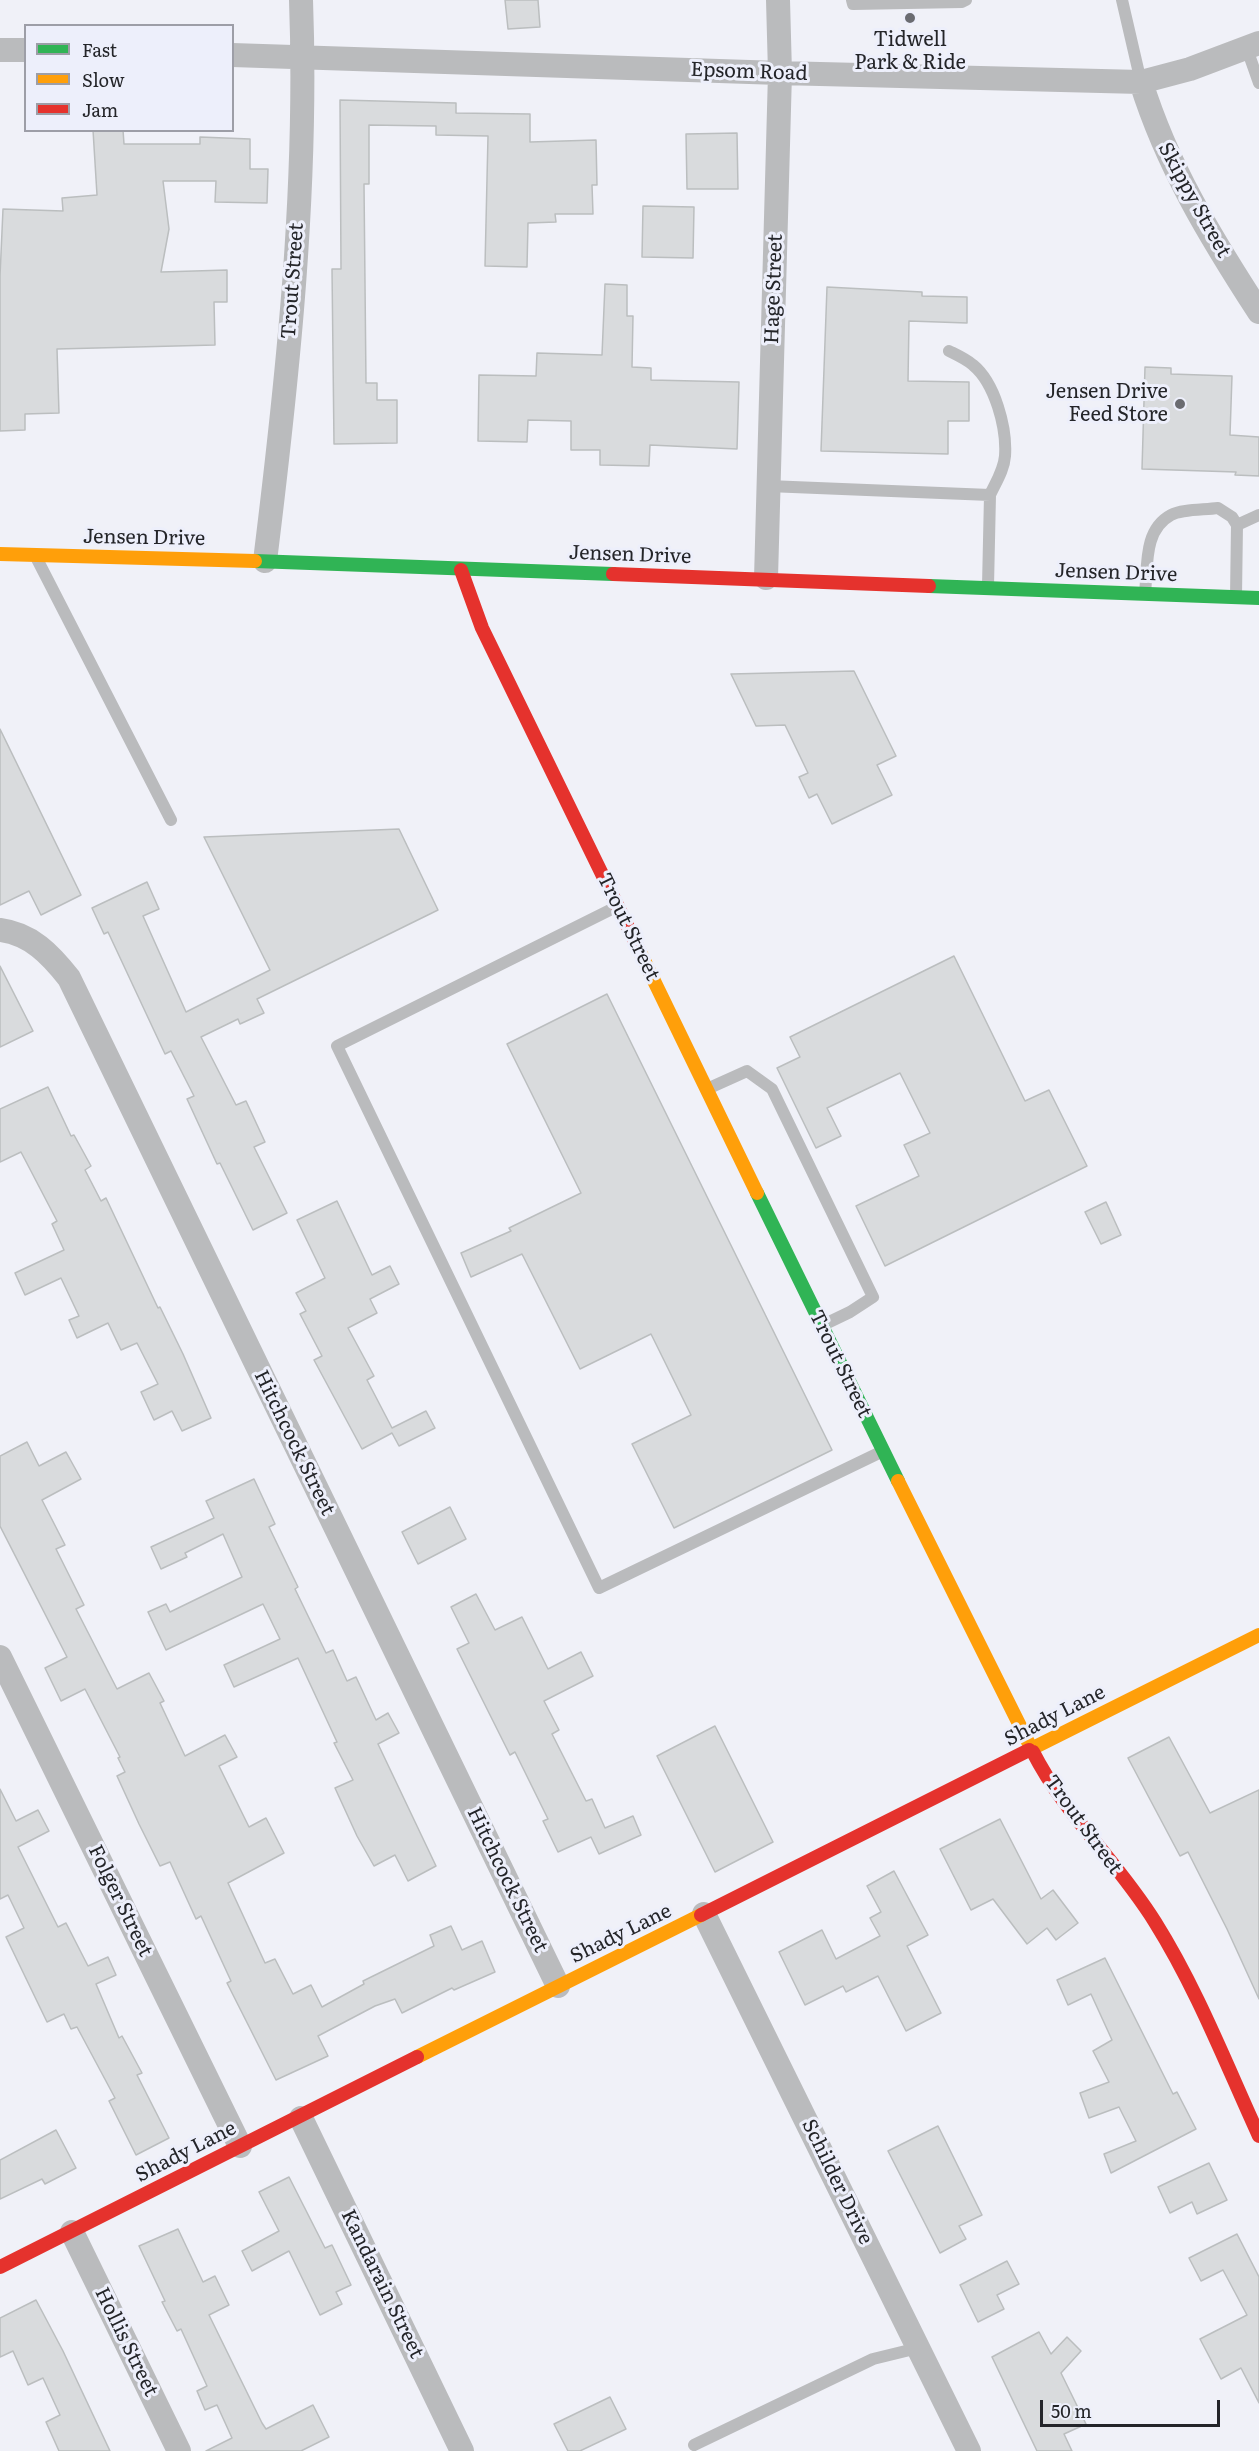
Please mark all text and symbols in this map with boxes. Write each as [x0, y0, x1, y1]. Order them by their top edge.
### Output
marker: Tidwell Park & Ride [903, 11, 917, 25]
legend [24, 24, 234, 132]
place label: Tidwell Park & Ride [854, 28, 966, 75]
text: Fast [82, 36, 117, 63]
street label: Epsom Road [690, 58, 808, 86]
text: Slow [82, 66, 124, 93]
text: Jam [82, 96, 118, 123]
street label: Skippy Street [1153, 138, 1235, 262]
street label: Trout Street [277, 222, 309, 340]
street label: Hage Street [760, 234, 788, 344]
place label: Jensen Drive Feed Store [1045, 380, 1168, 427]
marker: Jensen Drive Feed Store [1173, 397, 1187, 411]
street label: Jensen Drive [83, 525, 205, 551]
street label: Jensen Drive [568, 541, 692, 569]
street label: Jensen Drive [1054, 559, 1178, 587]
street label: Trout Street [592, 869, 664, 985]
street label: Trout Street [804, 1306, 876, 1422]
street label: Hitchcock Street [248, 1366, 340, 1520]
street label: Shady Lane [1001, 1680, 1109, 1752]
street label: Trout Street [1039, 1771, 1127, 1879]
street label: Hitchcock Street [461, 1803, 553, 1957]
street label: Folger Street [83, 1841, 157, 1961]
street label: Shady Lane [566, 1899, 676, 1969]
street label: Schilder Drive [796, 2115, 878, 2249]
street label: Shady Lane [132, 2116, 240, 2188]
street label: Kandarain Street [336, 2206, 428, 2362]
street label: Hollis Street [89, 2284, 163, 2400]
scale bar [1043, 2388, 1223, 2426]
text: 50 m [1051, 2397, 1092, 2424]

